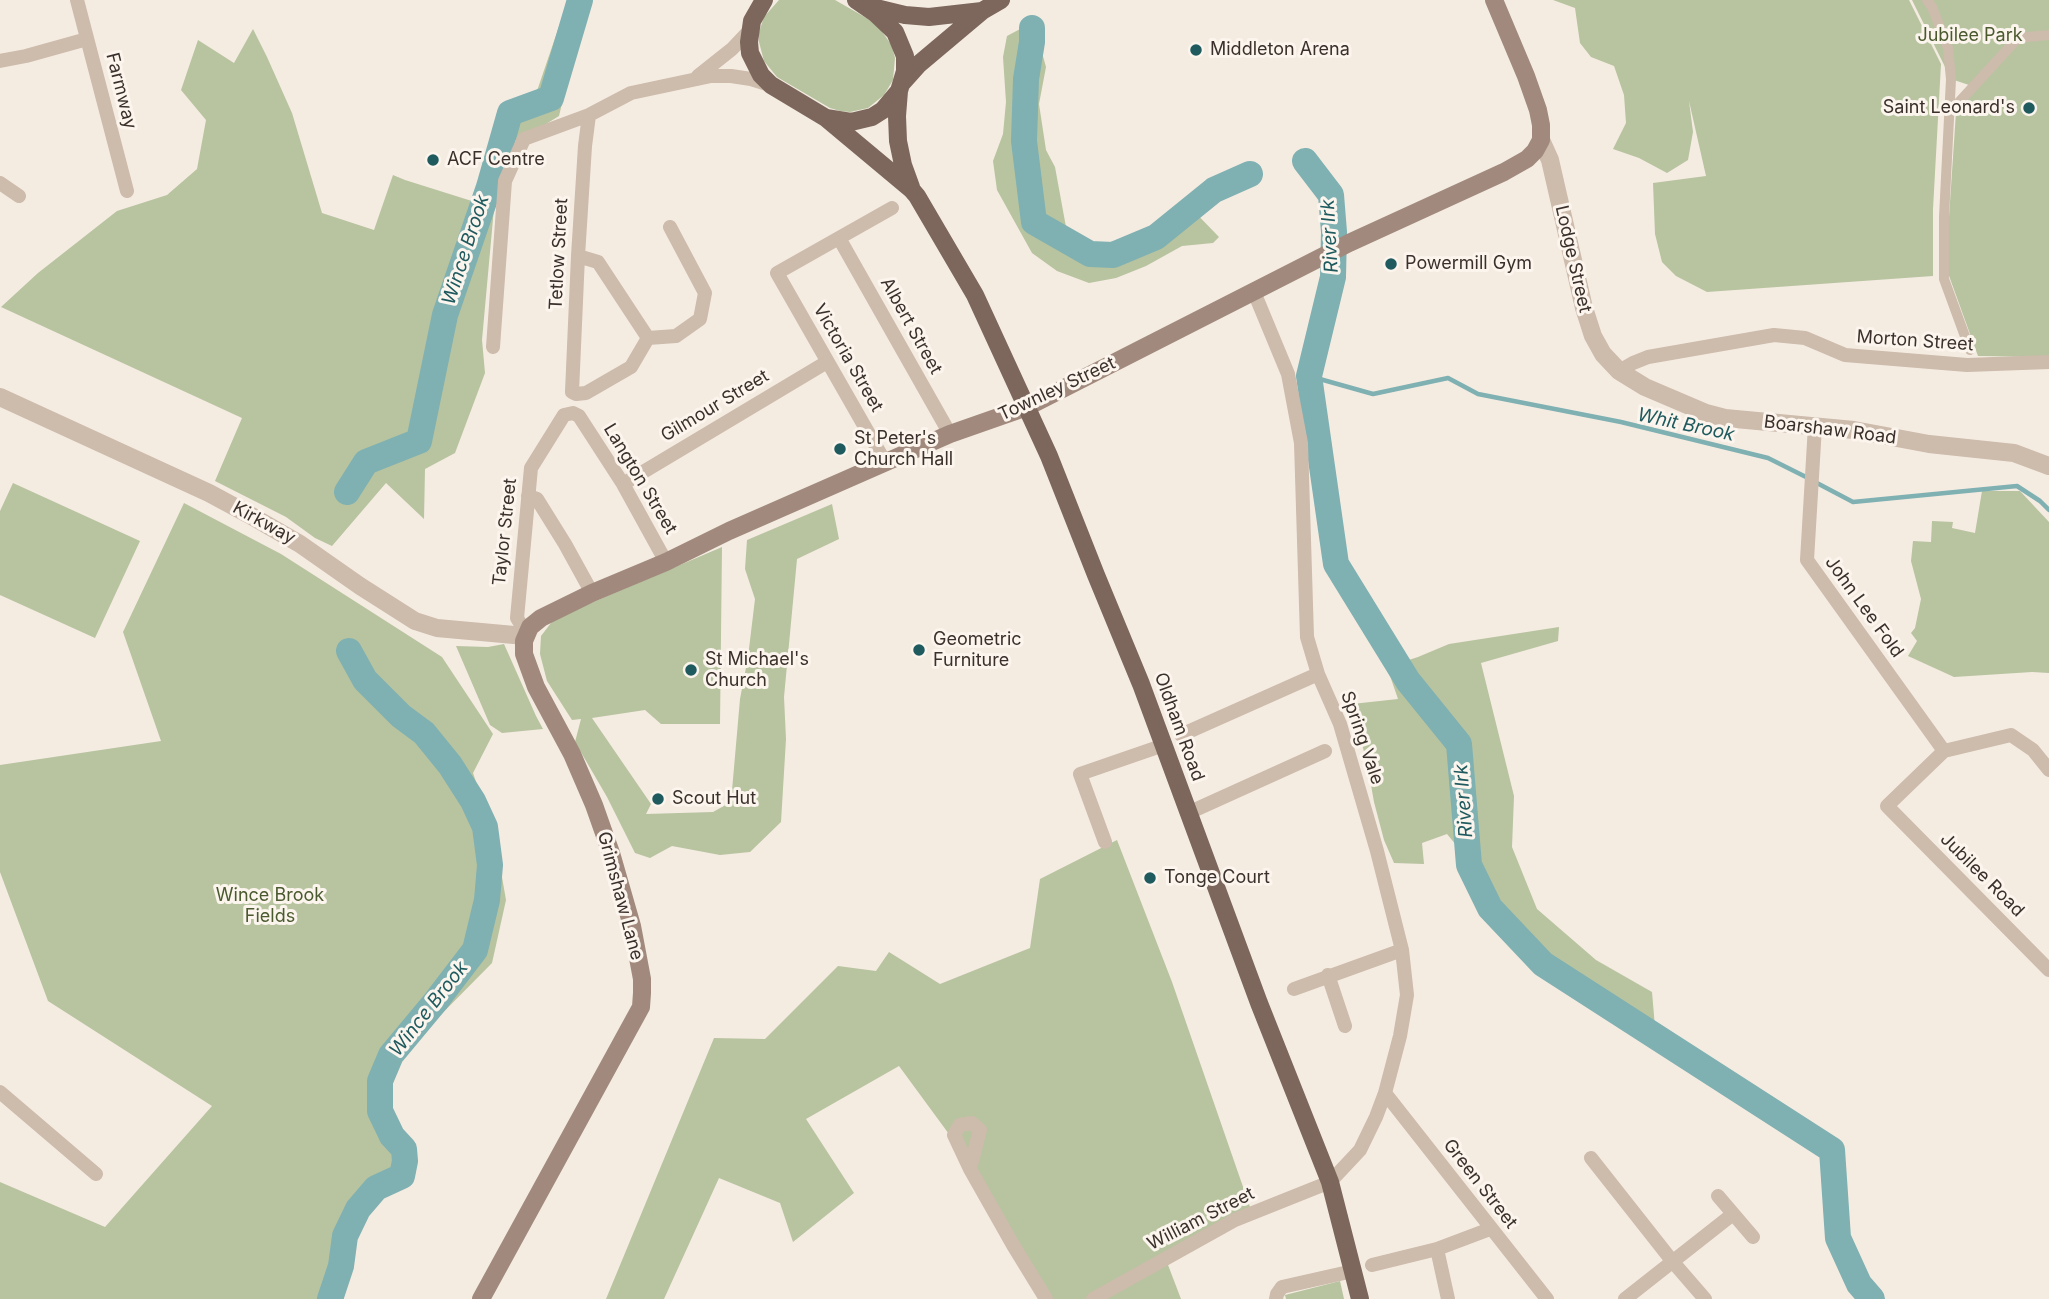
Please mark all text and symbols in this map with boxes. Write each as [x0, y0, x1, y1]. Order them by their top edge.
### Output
park label: Jubilee Park [1917, 25, 2023, 47]
place label: Middleton Arena [1210, 39, 1350, 61]
marker: Middleton Arena [1188, 42, 1204, 58]
street label: Farmway [101, 51, 141, 131]
place label: Saint Leonard's [1883, 97, 2015, 119]
marker: Saint Leonard's [2021, 100, 2037, 116]
place label: ACF Centre [447, 149, 545, 171]
marker: ACF Centre [425, 152, 441, 168]
water label: Wince Brook [438, 192, 494, 308]
street label: Tetlow Street [545, 198, 573, 310]
water label: River Irk [1317, 199, 1343, 273]
street label: Lodge Street [1550, 203, 1596, 315]
place label: Powermill Gym [1405, 253, 1532, 275]
marker: Powermill Gym [1383, 256, 1399, 272]
street label: Albert Street [876, 274, 946, 378]
street label: Victoria Street [808, 300, 888, 416]
street label: Morton Street [1856, 326, 1974, 356]
street label: Townley Street [995, 352, 1119, 426]
street label: Gilmour Street [657, 365, 773, 447]
water label: Whit Brook [1635, 404, 1737, 446]
street label: Boarshaw Road [1763, 411, 1897, 449]
street label: Langton Street [599, 420, 681, 538]
place label: St Peter's Church Hall [854, 428, 953, 471]
marker: St Peter's Church Hall [832, 441, 848, 457]
street label: Taylor Street [489, 477, 521, 587]
street label: Kirkway [229, 497, 299, 549]
street label: John Lee Fold [1820, 552, 1908, 662]
place label: Geometric Furniture [933, 629, 1022, 672]
marker: Geometric Furniture [911, 642, 927, 658]
place label: St Michael's Church [705, 649, 809, 692]
marker: St Michael's Church [683, 662, 699, 678]
street label: Oldham Road [1149, 670, 1209, 784]
street label: Spring Vale [1336, 689, 1388, 787]
water label: River Irk [1450, 764, 1478, 838]
place label: Scout Hut [672, 788, 756, 810]
marker: Scout Hut [650, 791, 666, 807]
street label: Jubilee Road [1935, 828, 2029, 922]
street label: Grimshaw Lane [592, 829, 648, 963]
place label: Tonge Court [1164, 867, 1270, 889]
marker: Tonge Court [1142, 870, 1158, 886]
park label: Wince Brook Fields [216, 885, 324, 928]
water label: Wince Brook [385, 957, 473, 1061]
street label: Green Street [1438, 1135, 1522, 1233]
street label: William Street [1144, 1183, 1258, 1255]

